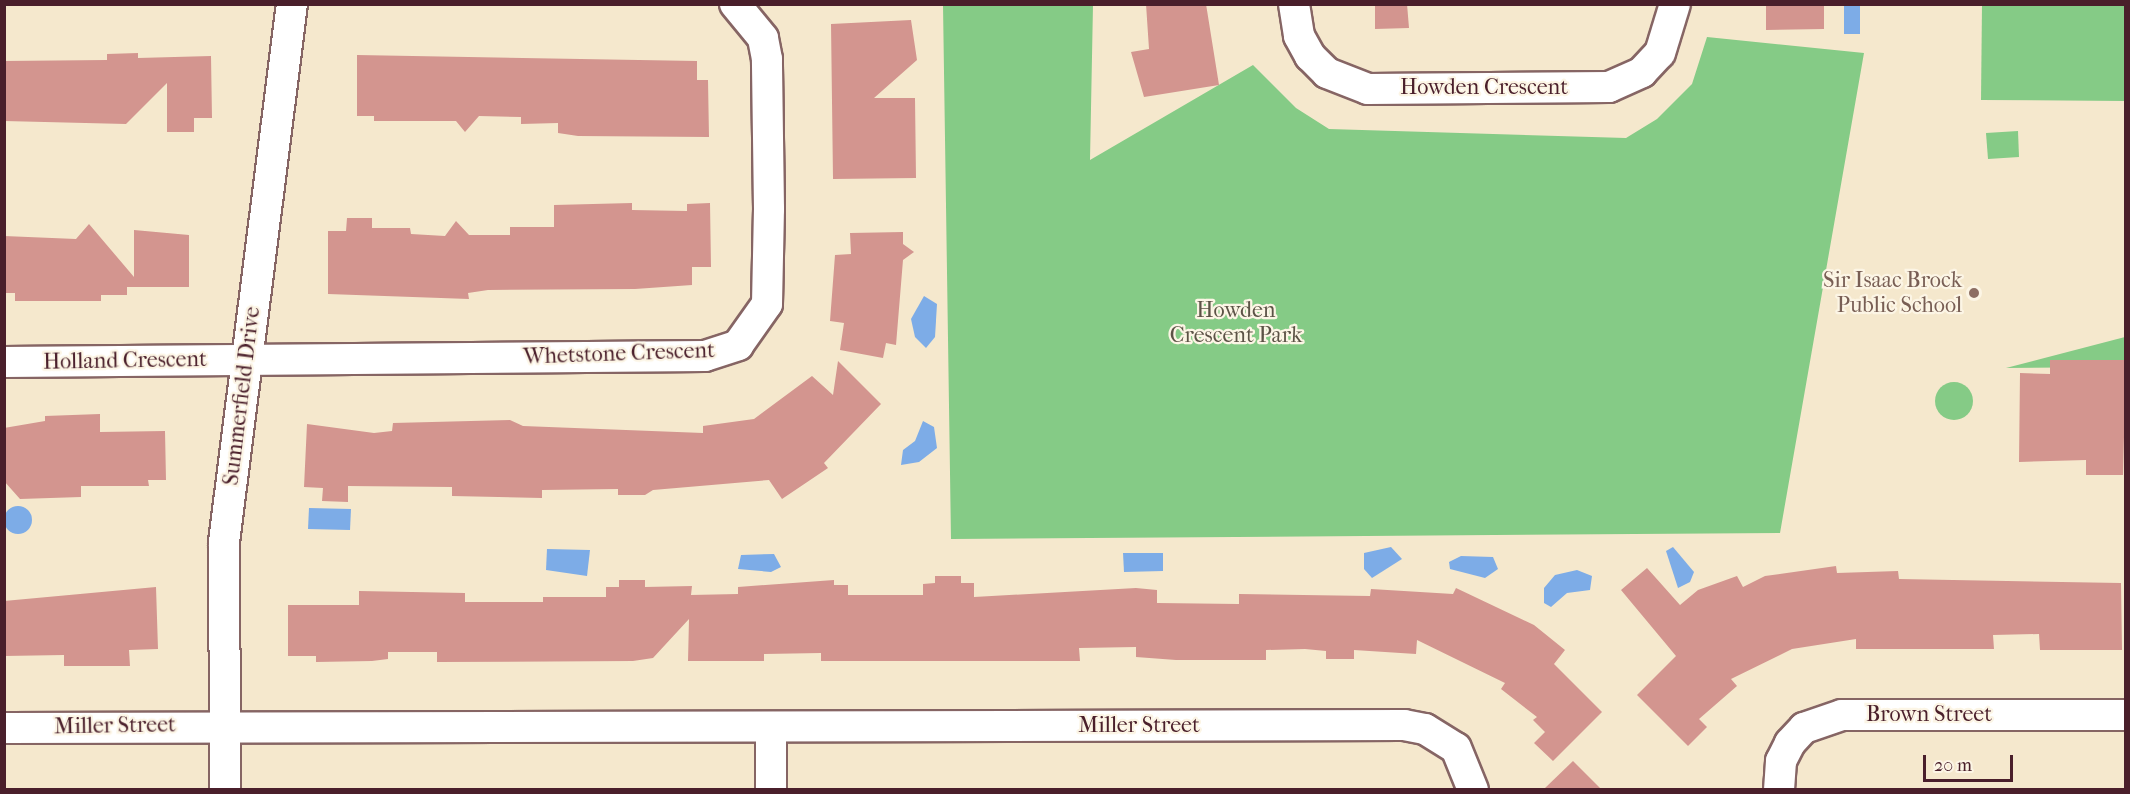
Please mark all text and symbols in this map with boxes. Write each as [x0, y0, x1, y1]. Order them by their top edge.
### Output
street label: Howden Crescent [1400, 75, 1568, 101]
place label: Sir Isaac Brock Public School [1823, 267, 1962, 318]
marker: Sir Isaac Brock Public School [1967, 286, 1981, 300]
park label: Howden Crescent Park [1170, 297, 1302, 348]
street label: Summerfield Drive [218, 305, 266, 487]
street label: Whetstone Crescent [523, 337, 715, 371]
street label: Holland Crescent [43, 346, 207, 376]
street label: Brown Street [1866, 702, 1992, 728]
street label: Miller Street [54, 712, 176, 740]
street label: Miller Street [1078, 713, 1200, 739]
scale bar [1926, 743, 2016, 781]
text: 20 m [1934, 755, 1972, 776]

